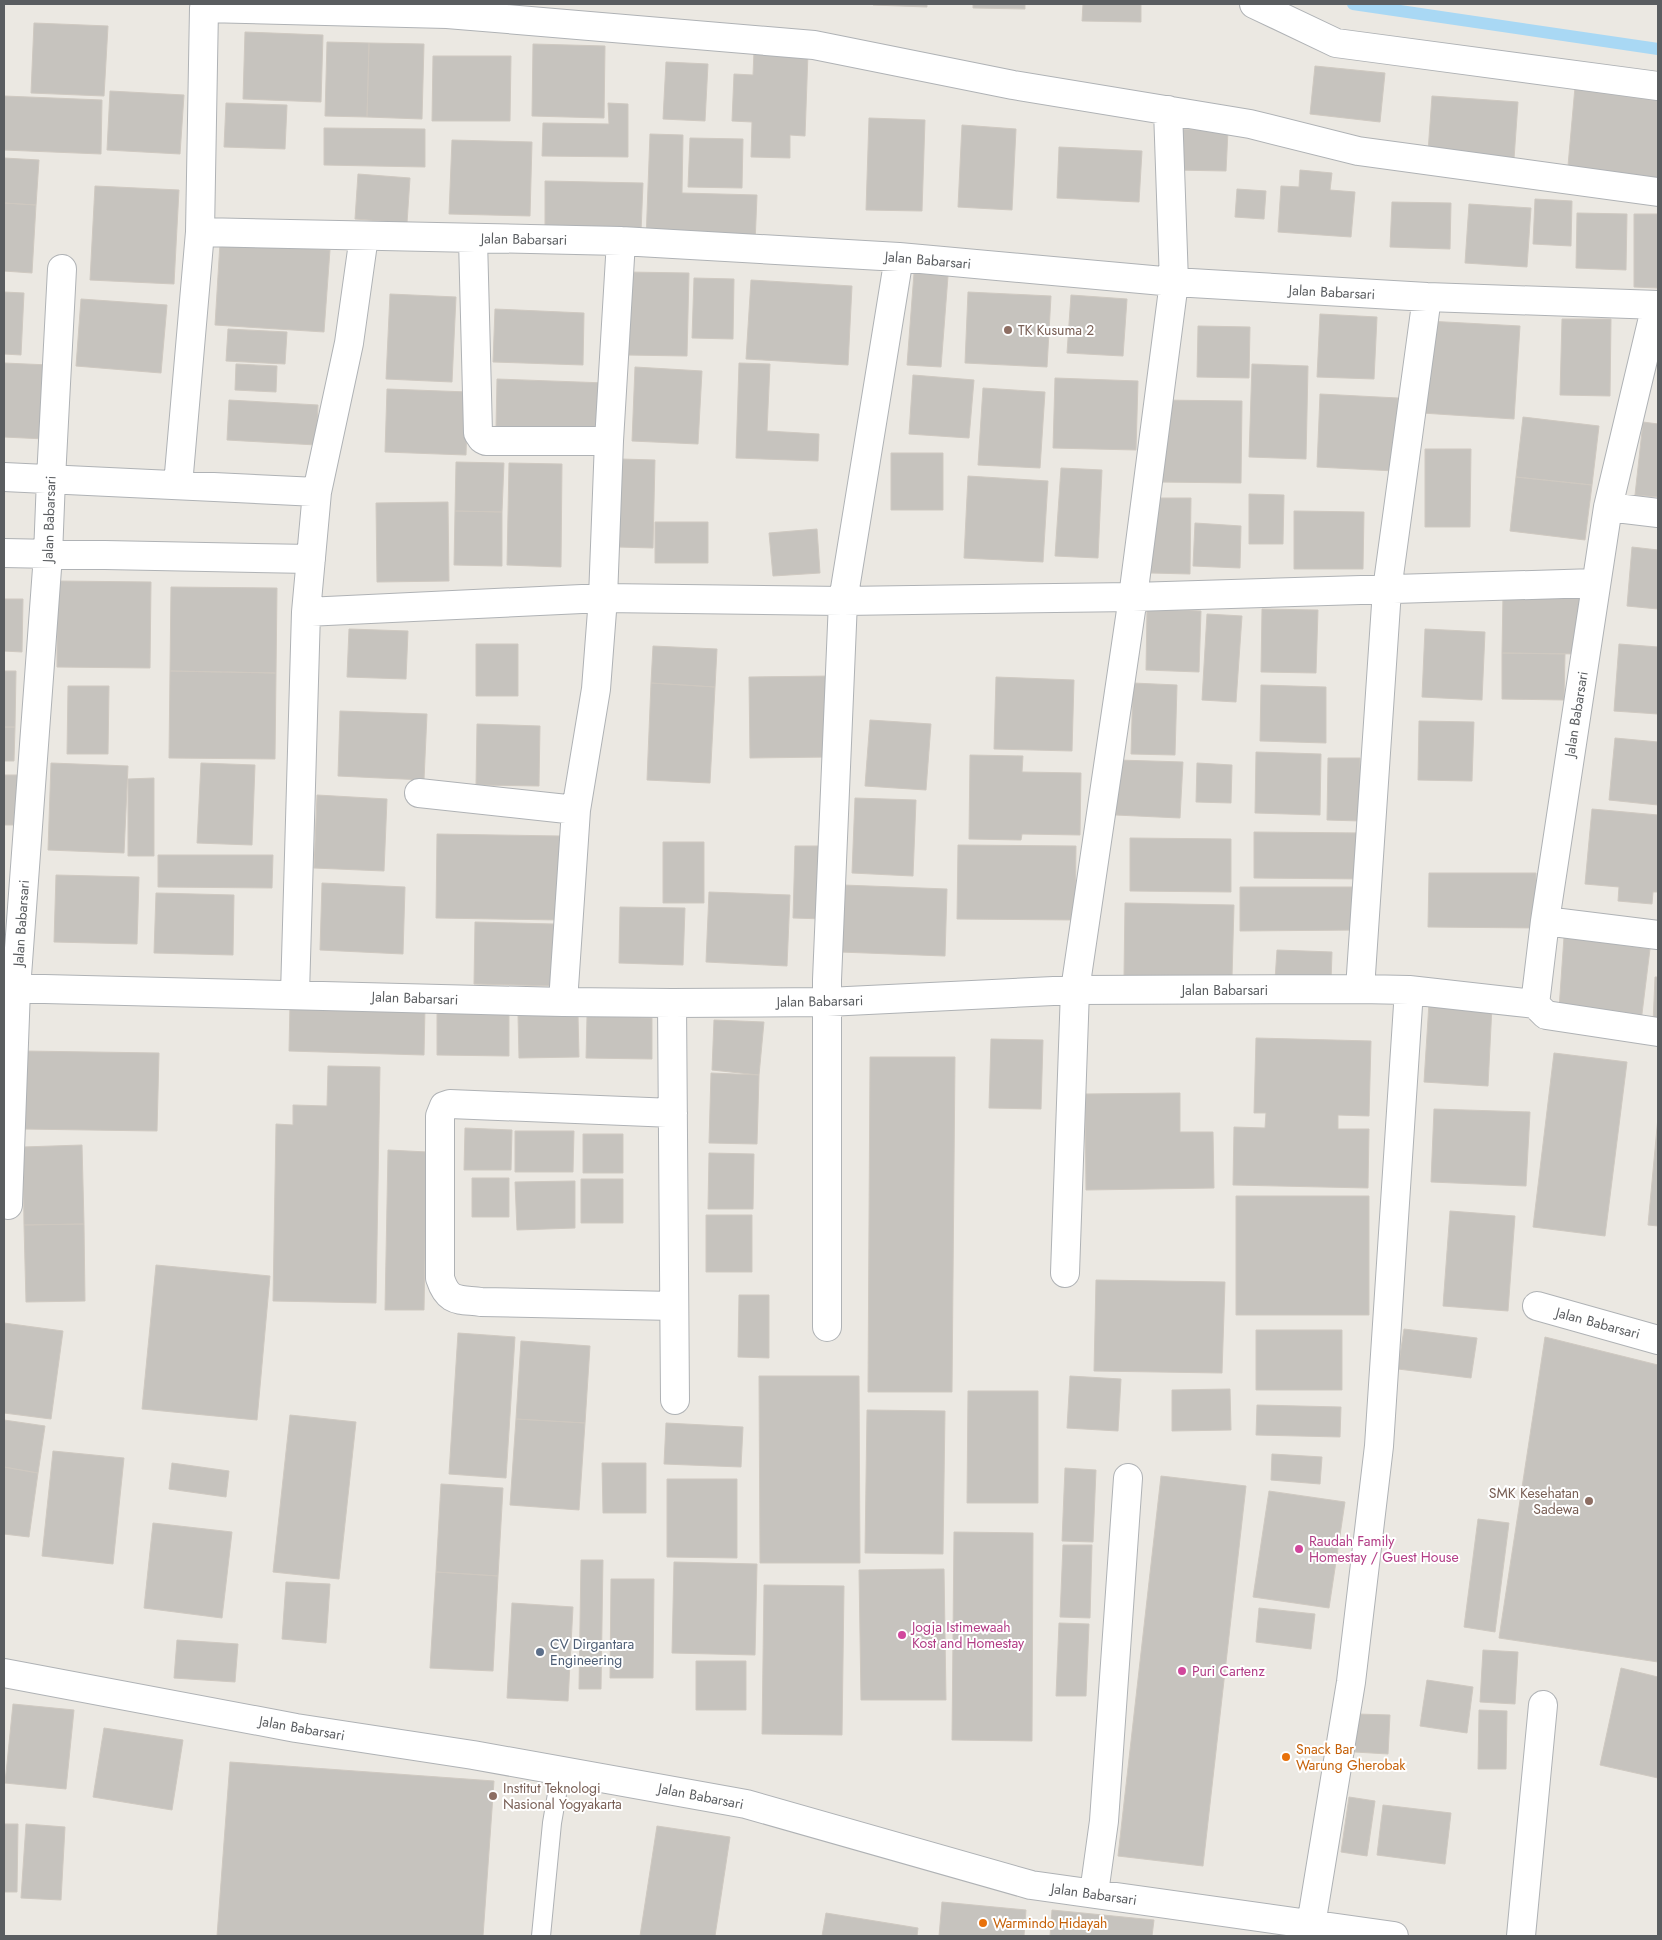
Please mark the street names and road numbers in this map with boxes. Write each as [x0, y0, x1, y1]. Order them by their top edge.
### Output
street label: Jalan Babarsari [479, 228, 567, 250]
street label: Jalan Babarsari [882, 246, 972, 274]
street label: Jalan Babarsari [1286, 280, 1376, 304]
street label: Jalan Babarsari [37, 475, 61, 565]
street label: Jalan Babarsari [1559, 670, 1593, 760]
street label: Jalan Babarsari [8, 879, 34, 969]
street label: Jalan Babarsari [1180, 980, 1268, 1000]
street label: Jalan Babarsari [369, 986, 459, 1010]
street label: Jalan Babarsari [775, 990, 863, 1012]
street label: Jalan Babarsari [1552, 1302, 1642, 1344]
street label: Jalan Babarsari [256, 1710, 346, 1745]
street label: Jalan Babarsari [655, 1778, 745, 1814]
street label: Jalan Babarsari [1048, 1878, 1138, 1910]

